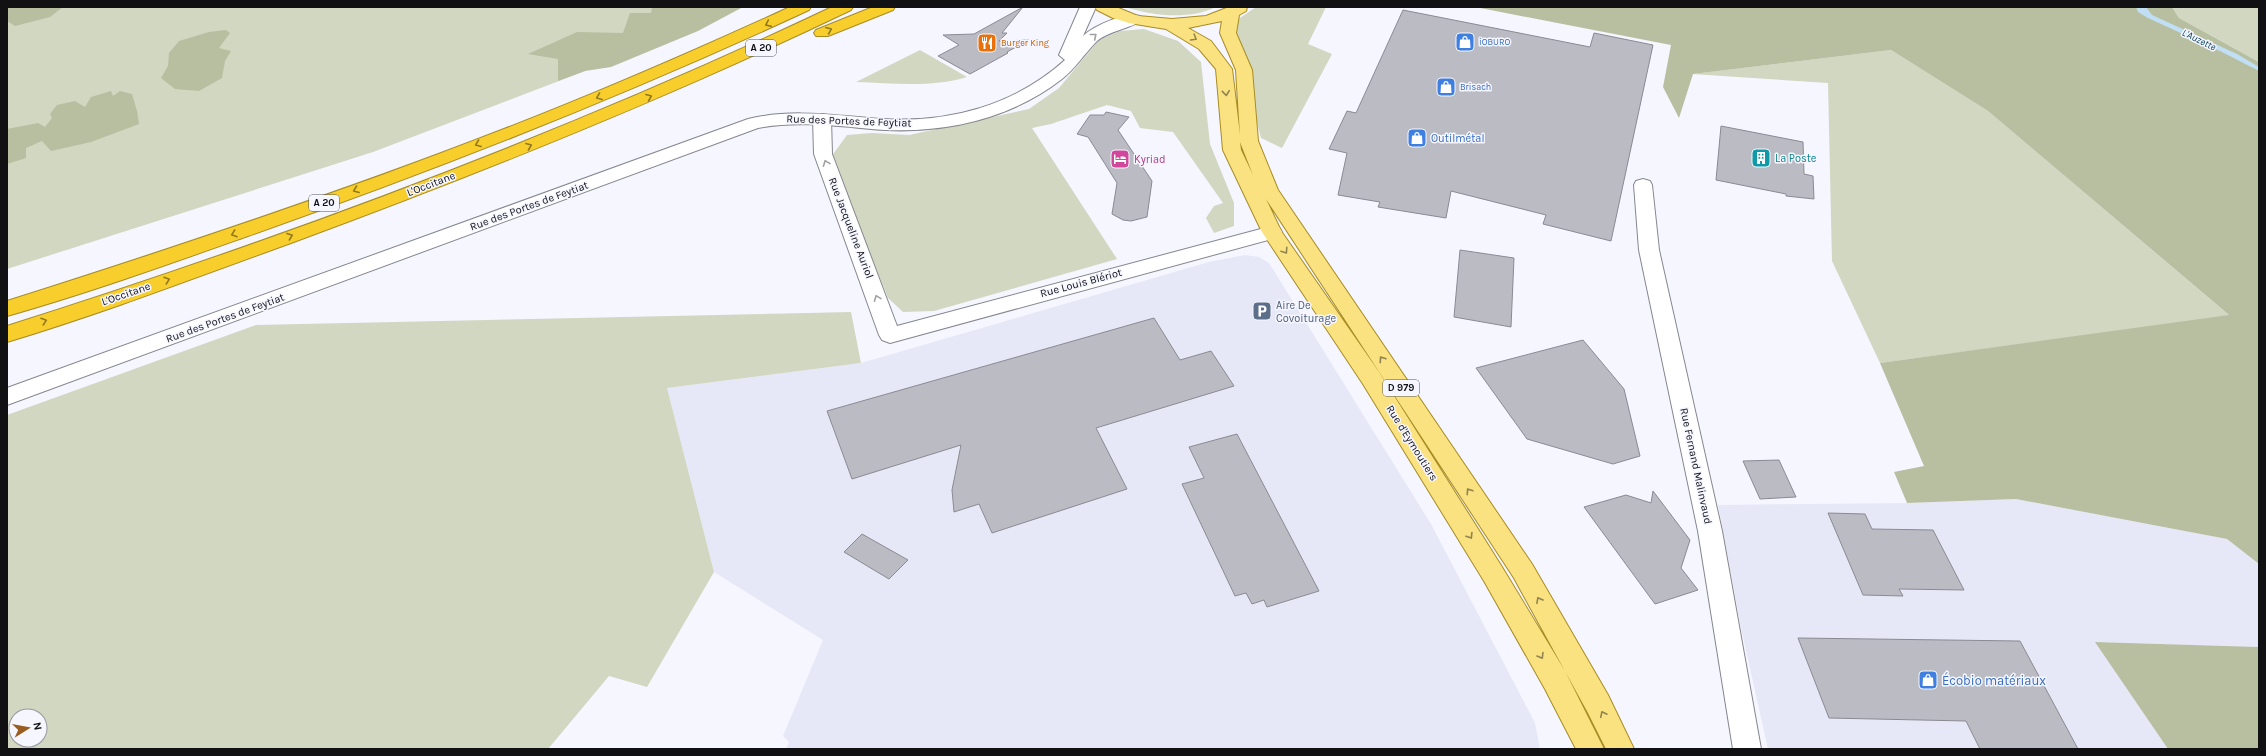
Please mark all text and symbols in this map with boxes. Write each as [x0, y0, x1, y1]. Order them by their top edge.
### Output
one-way arrow [764, 19, 771, 27]
one-way arrow [826, 27, 833, 35]
water label: L'Auzette [2180, 27, 2218, 54]
shop icon: iOBURO [1454, 31, 1476, 53]
restaurant icon: Burger King [976, 32, 998, 54]
one-way arrow [1090, 34, 1097, 41]
one-way arrow [1190, 34, 1197, 41]
place label: iOBURO [1479, 37, 1510, 47]
place label: Burger King [1001, 38, 1049, 48]
road number: A 20 [746, 40, 776, 56]
shop icon: Brisach [1435, 76, 1457, 98]
place label: Brisach [1460, 82, 1491, 92]
one-way arrow [1222, 90, 1231, 96]
one-way arrow [595, 92, 602, 100]
one-way arrow [645, 93, 652, 101]
street label: Rue des Portes de Feytiat [786, 112, 912, 130]
shop icon: Outilmétal [1406, 127, 1428, 149]
place label: Outilmétal [1431, 132, 1484, 145]
one-way arrow [474, 140, 481, 148]
one-way arrow [525, 142, 532, 150]
building icon: La Poste [1750, 147, 1772, 169]
hotel icon: Kyriad [1109, 148, 1131, 170]
place label: La Poste [1775, 152, 1817, 165]
place label: Kyriad [1134, 153, 1166, 166]
one-way arrow [823, 160, 831, 167]
street label: L'Occitane [405, 169, 457, 199]
street label: Rue Jacqueline Auriol [826, 176, 876, 280]
street label: Rue des Portes de Feytiat [468, 178, 590, 234]
one-way arrow [353, 186, 360, 194]
road number: A 20 [309, 195, 339, 211]
one-way arrow [231, 230, 238, 238]
one-way arrow [286, 233, 293, 241]
one-way arrow [1280, 247, 1288, 254]
street label: Rue Louis Blériot [1039, 266, 1123, 300]
one-way arrow [163, 276, 170, 284]
street label: L'Occitane [100, 279, 152, 308]
street label: Rue des Portes de Feytiat [164, 290, 286, 346]
one-way arrow [873, 295, 881, 302]
place label: Aire De Covoiturage [1276, 299, 1337, 325]
parking icon: Aire De Covoiturage [1251, 300, 1273, 322]
one-way arrow [40, 318, 47, 326]
one-way arrow [1380, 357, 1387, 364]
road number: D 979 [1383, 380, 1419, 396]
street label: Rue d'Eymoutiers [1383, 403, 1441, 483]
street label: Rue Fernand Malinvaud [1677, 407, 1715, 525]
one-way arrow [1467, 488, 1474, 495]
one-way arrow [1465, 532, 1472, 539]
one-way arrow [1537, 597, 1544, 604]
one-way arrow [1536, 652, 1544, 659]
shop icon: Écobio matériaux [1917, 669, 1939, 691]
place label: Écobio matériaux [1942, 671, 2046, 688]
north arrow [8, 708, 48, 748]
one-way arrow [1600, 711, 1607, 718]
text: N [30, 721, 44, 731]

